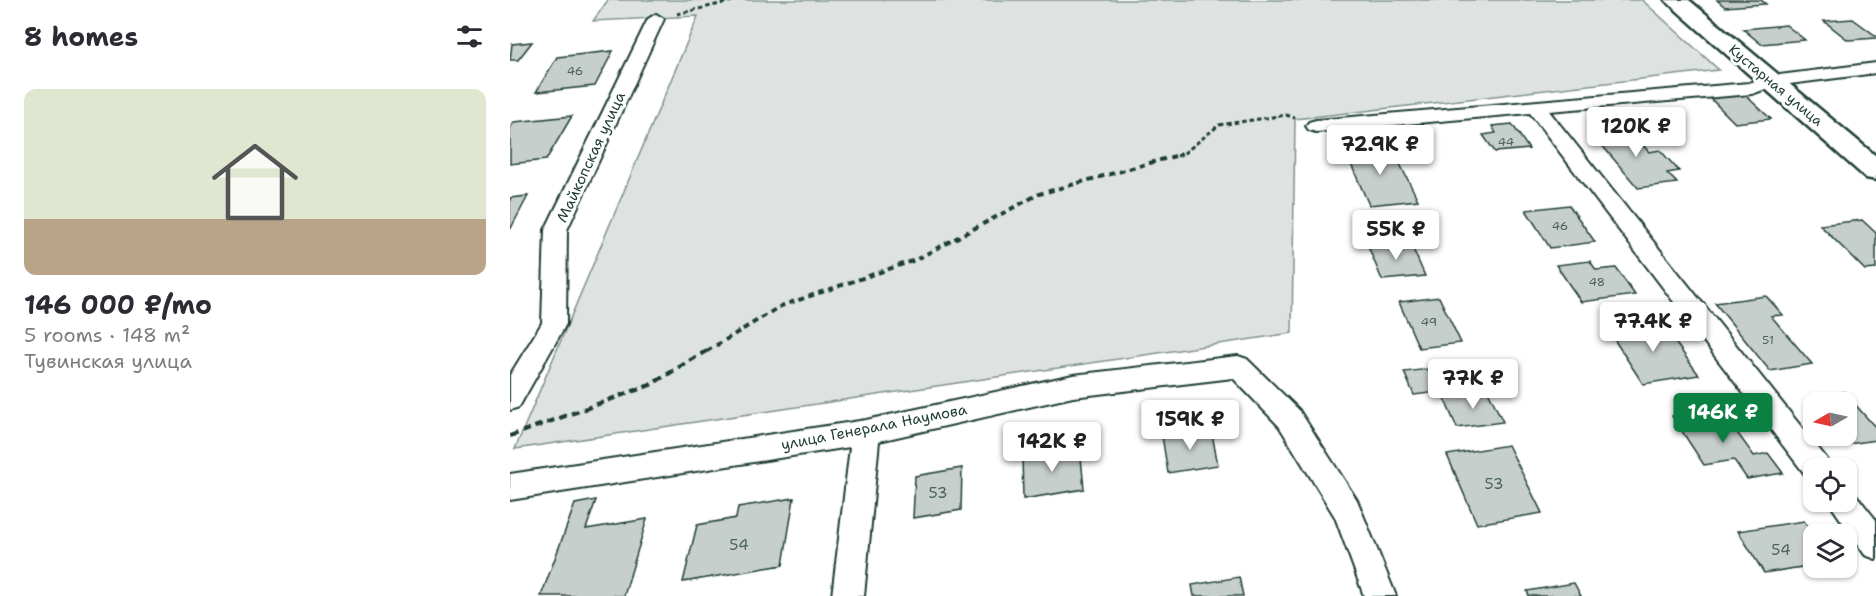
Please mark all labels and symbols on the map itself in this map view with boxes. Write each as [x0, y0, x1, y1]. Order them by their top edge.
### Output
street label: Кустарная улица [1725, 40, 1827, 130]
house number: 46 [567, 63, 583, 79]
street label: Майкопская улица [552, 88, 630, 226]
pin: 120K ₽ [1587, 107, 1685, 158]
pin: 72.9K ₽ [1325, 125, 1435, 176]
house number: 44 [1498, 134, 1514, 150]
pin: 55K ₽ [1354, 210, 1438, 261]
house number: 46 [1552, 218, 1568, 234]
house number: 48 [1589, 274, 1605, 290]
pin: 77.4K ₽ [1598, 302, 1708, 353]
house number: 49 [1421, 314, 1437, 330]
house number: 51 [1762, 332, 1774, 348]
pin: 77K ₽ [1431, 359, 1515, 410]
north arrow [1803, 392, 1857, 446]
pin: 146K ₽ [1674, 393, 1772, 444]
street label: улица Генерала Наумова [779, 399, 969, 455]
pin: 159K ₽ [1141, 400, 1239, 451]
pin: 142K ₽ [1003, 422, 1101, 473]
house number: 53 [1485, 474, 1504, 494]
house number: 53 [929, 483, 948, 503]
house number: 54 [729, 535, 749, 555]
house number: 54 [1771, 540, 1791, 560]

